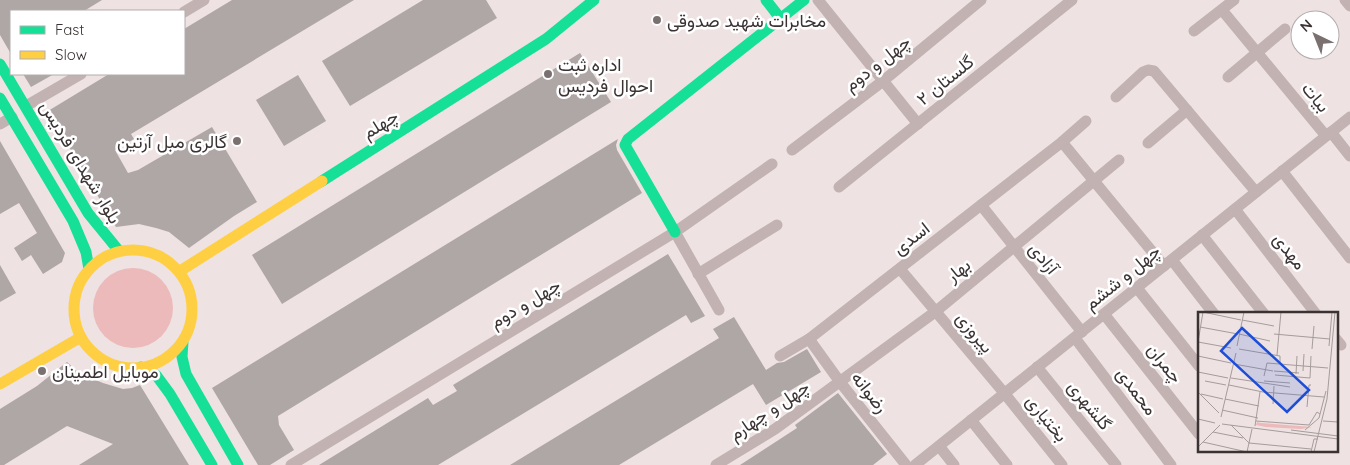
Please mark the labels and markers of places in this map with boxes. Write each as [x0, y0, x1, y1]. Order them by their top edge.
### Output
place label: مخابرات شهید صدوقی [667, 9, 826, 32]
marker: مخابرات شهید صدوقی [651, 14, 663, 26]
place label: اداره ثبت احوال فردیس [558, 53, 653, 97]
marker: اداره ثبت احوال فردیس [542, 68, 554, 80]
place label: گالری مبل آرتین [117, 130, 227, 153]
marker: گالری مبل آرتین [231, 135, 243, 147]
place label: موبایل اطمینان [52, 360, 159, 383]
marker: موبایل اطمینان [36, 365, 48, 377]

